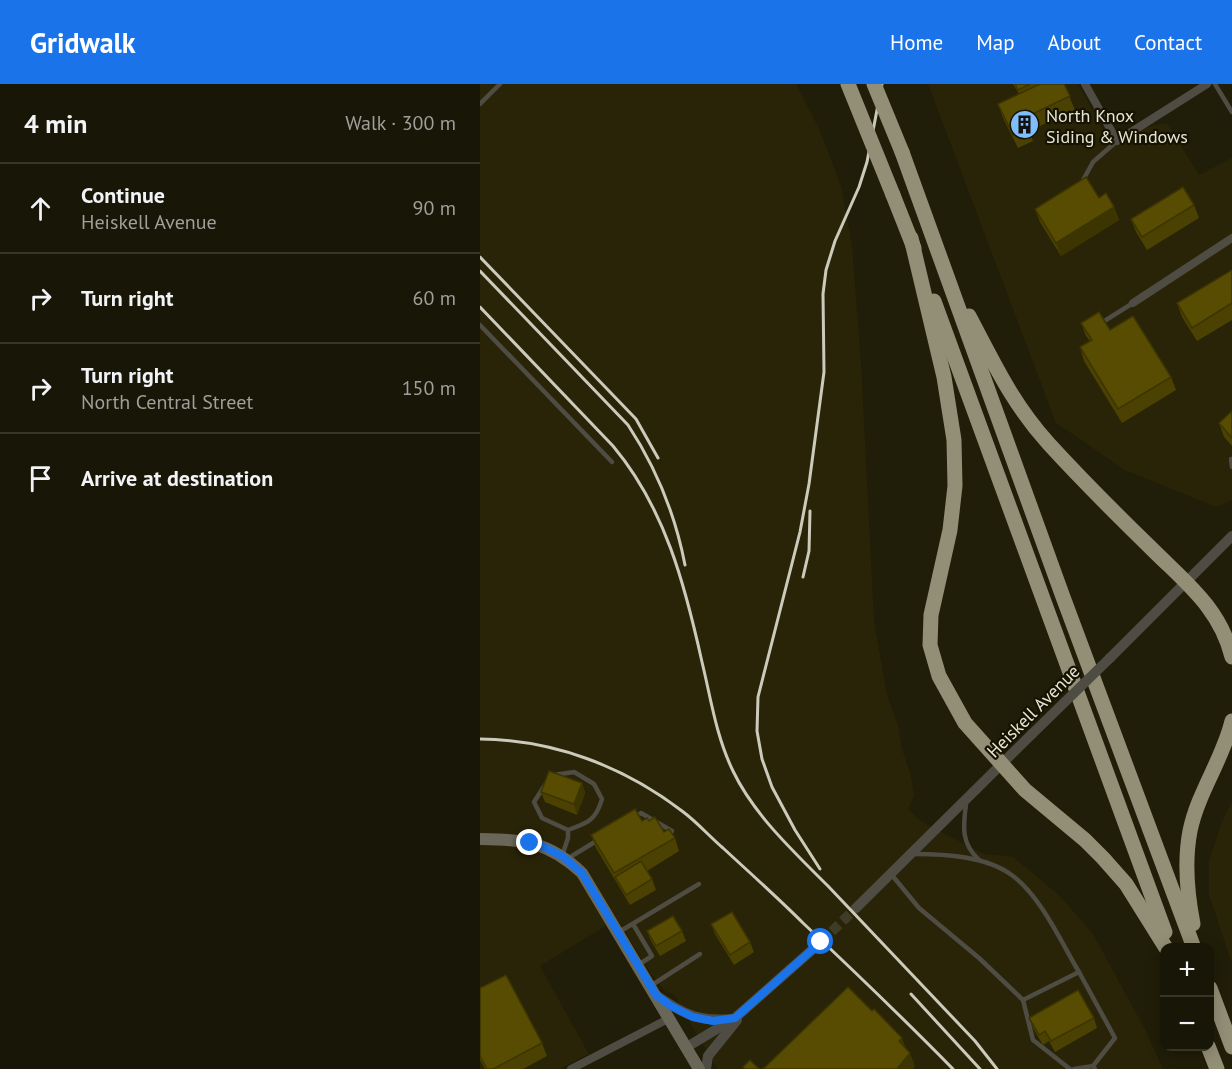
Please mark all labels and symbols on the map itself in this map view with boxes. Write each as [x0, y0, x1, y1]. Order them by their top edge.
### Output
place label: North Knox Siding & Windows [1046, 104, 1188, 148]
building icon: North Knox Siding & Windows [1009, 109, 1041, 141]
street label: Heiskell Avenue [982, 660, 1084, 762]
route end [516, 829, 542, 855]
route start [807, 928, 833, 954]

